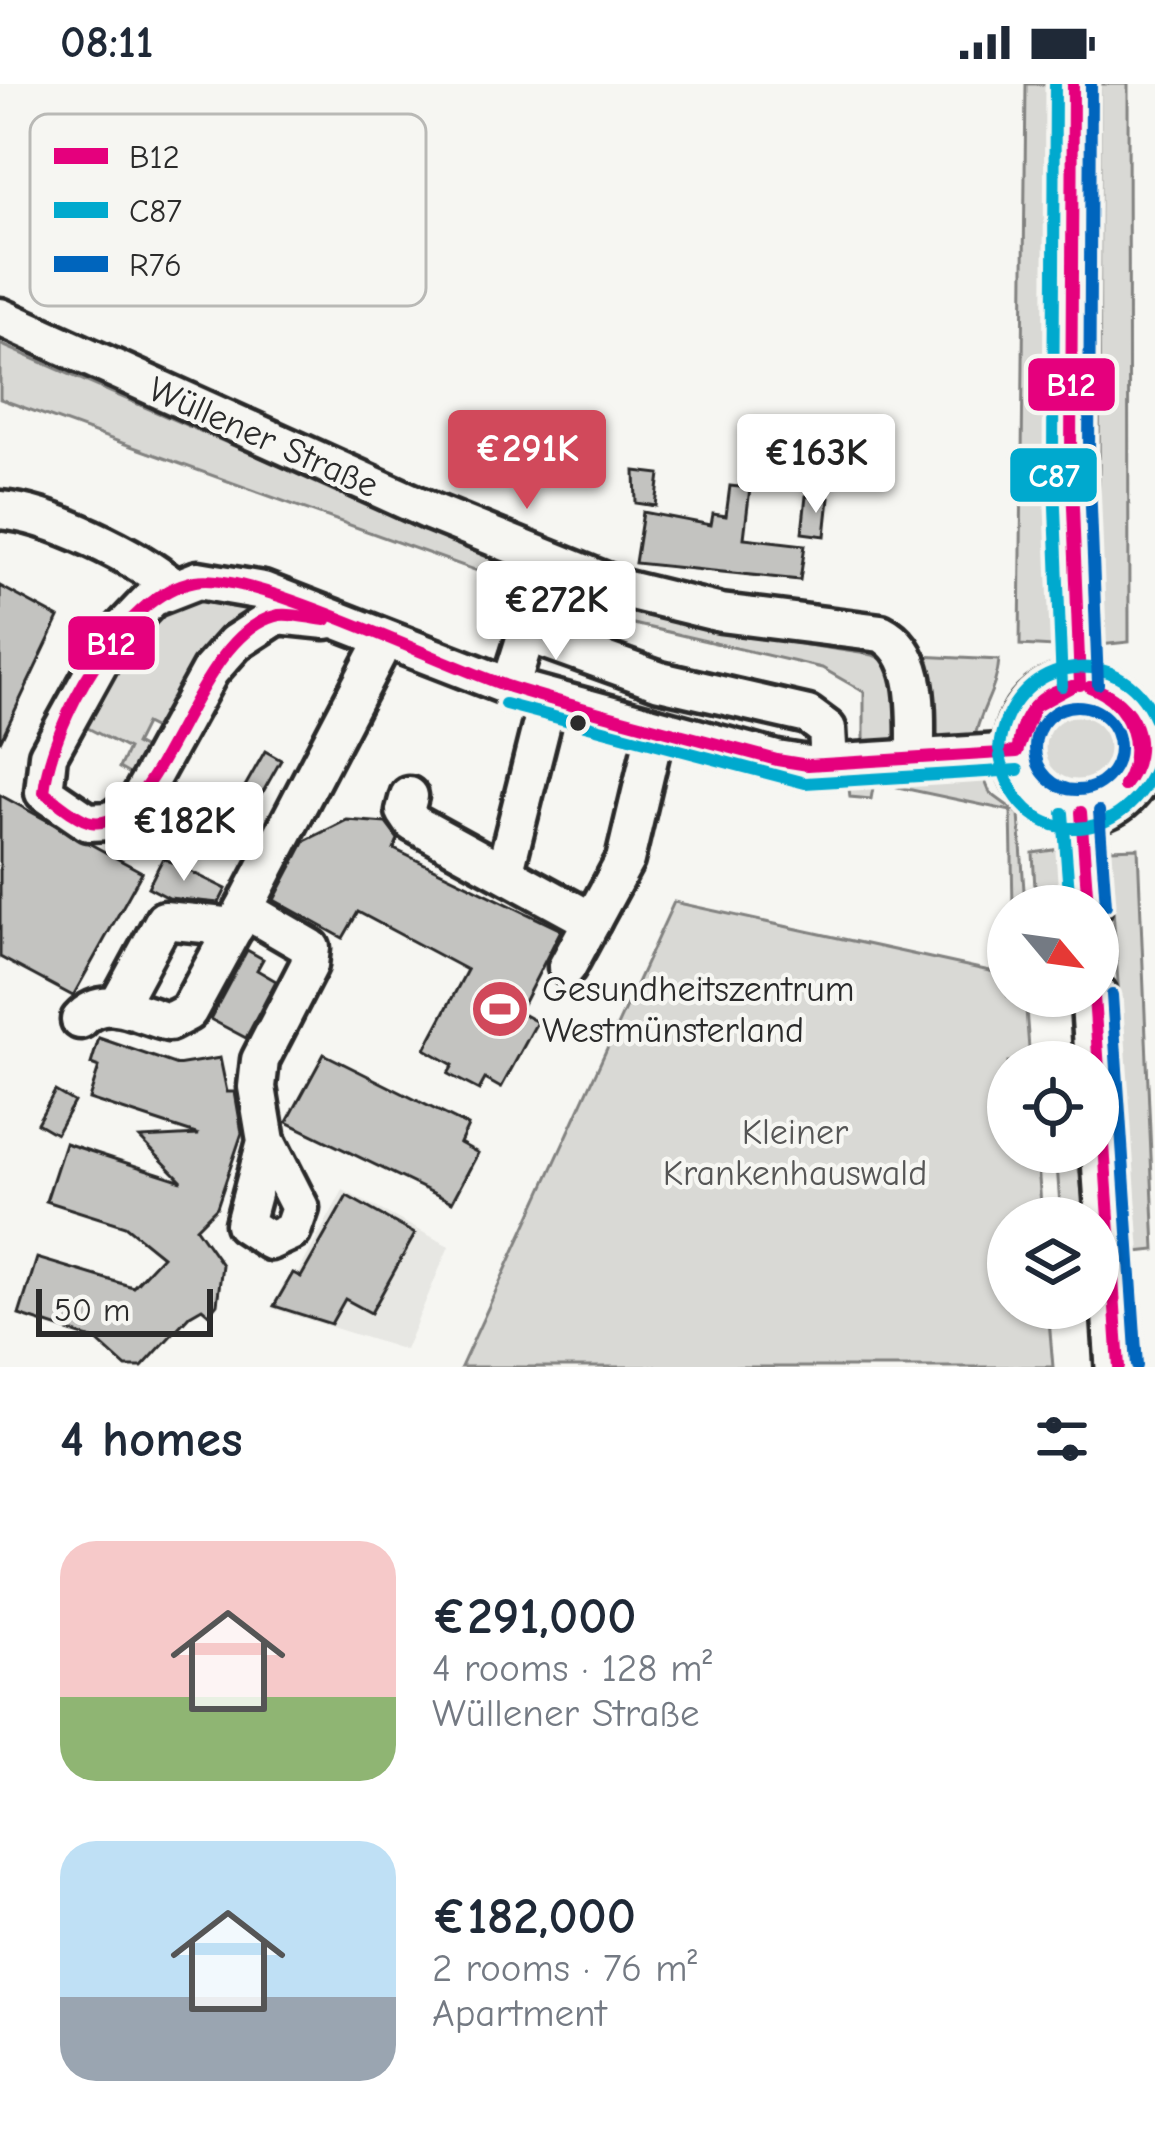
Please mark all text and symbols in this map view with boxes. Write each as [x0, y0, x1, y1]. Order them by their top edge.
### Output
text: 08:11 [60, 16, 153, 68]
legend [30, 114, 426, 306]
text: B12 [129, 138, 180, 176]
text: C87 [129, 192, 182, 230]
text: R76 [129, 246, 182, 284]
line badge: B12 [1026, 356, 1117, 413]
text: B12 [1046, 366, 1096, 404]
street label: Wüllener Straße [142, 368, 385, 506]
pin: €291K [443, 410, 611, 512]
pin: €163K [732, 414, 900, 516]
text: €291K [475, 426, 579, 471]
text: €163K [764, 430, 868, 475]
line badge: C87 [1008, 446, 1099, 504]
text: C87 [1028, 457, 1080, 495]
pin: €272K [472, 561, 640, 663]
text: €272K [504, 577, 608, 622]
line badge: B12 [66, 614, 157, 672]
text: B12 [86, 625, 136, 663]
unlabelled marker [567, 712, 589, 734]
pin: €182K [100, 782, 268, 884]
text: €182K [132, 798, 236, 843]
north arrow [987, 885, 1119, 1017]
map controls [987, 885, 1119, 1329]
place label: Gesundheitszentrum Westmünsterland [542, 969, 854, 1051]
sports icon: Gesundheitszentrum Westmünsterland [469, 978, 531, 1040]
button: locate [987, 1041, 1119, 1173]
park label: Kleiner Krankenhauswald [663, 1112, 927, 1194]
button: layers [987, 1197, 1119, 1329]
scale bar [36, 1283, 213, 1336]
text: 50 m [54, 1291, 130, 1329]
icon: filters [1029, 1406, 1095, 1472]
text: 4 homes [60, 1410, 243, 1469]
text: €291,000 [432, 1587, 637, 1646]
icon: home [156, 1589, 300, 1733]
text: 4 rooms · 128 m² [432, 1646, 712, 1691]
text: Wüllener Straße [432, 1691, 700, 1736]
text: €182,000 [432, 1887, 636, 1946]
icon: home [156, 1889, 300, 2033]
text: 2 rooms · 76 m² [432, 1946, 697, 1991]
text: Apartment [432, 1991, 607, 2036]

